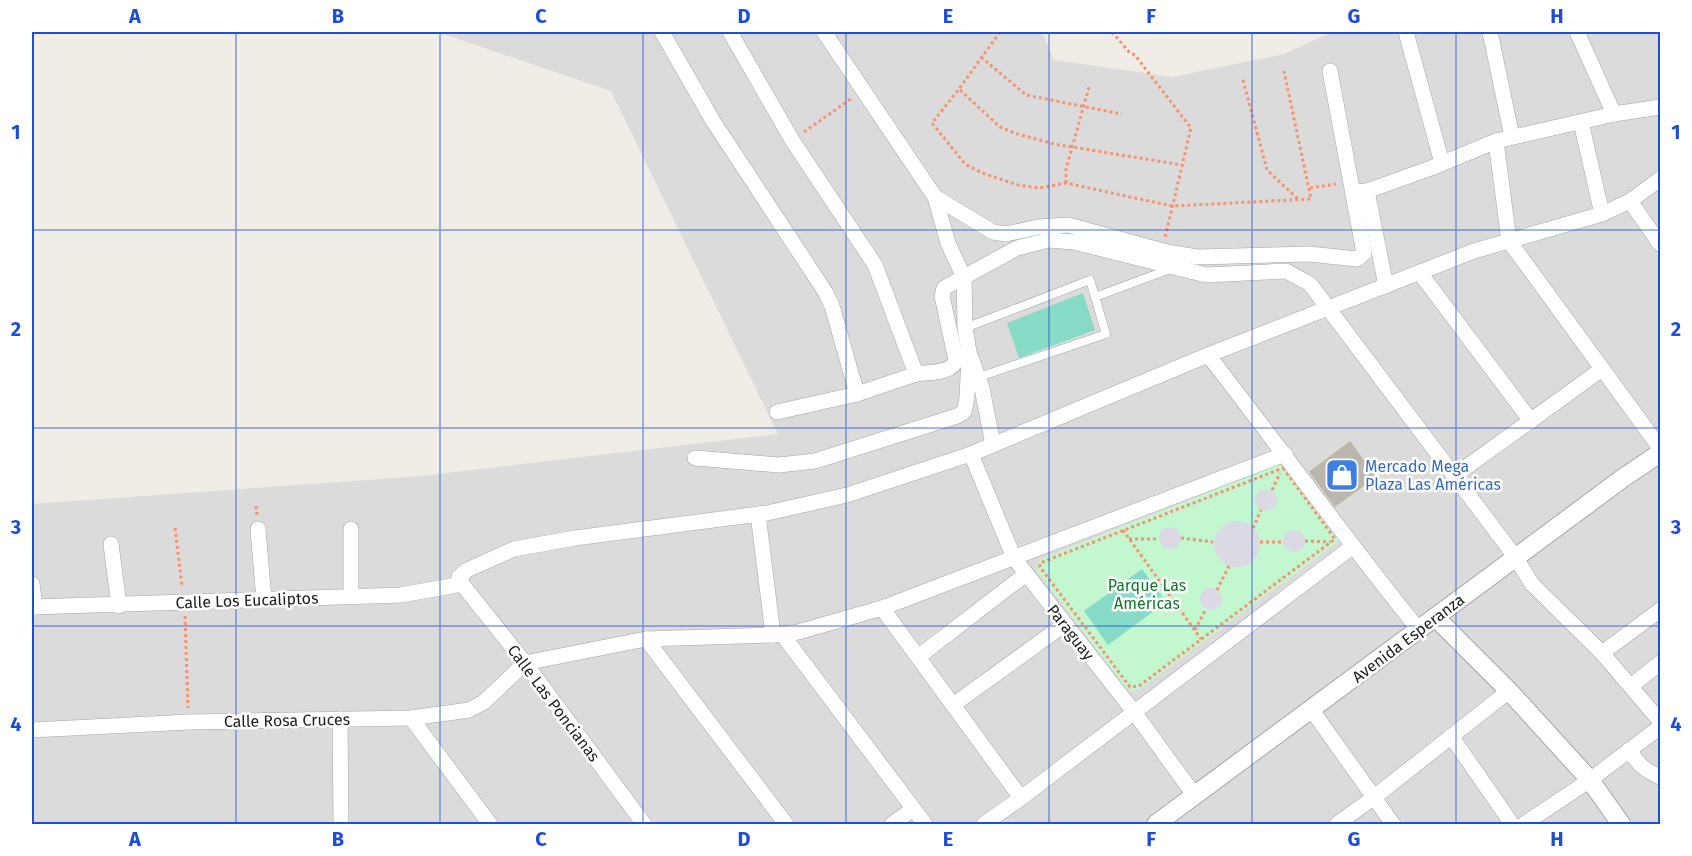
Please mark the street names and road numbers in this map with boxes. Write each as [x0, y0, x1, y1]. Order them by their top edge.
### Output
street label: Calle Los Eucaliptos [175, 589, 319, 612]
street label: Avenida Esperanza [1349, 590, 1468, 687]
street label: Paraguay [1043, 601, 1098, 664]
street label: Calle Las Poncianas [503, 641, 604, 766]
street label: Calle Rosa Cruces [224, 710, 350, 731]

